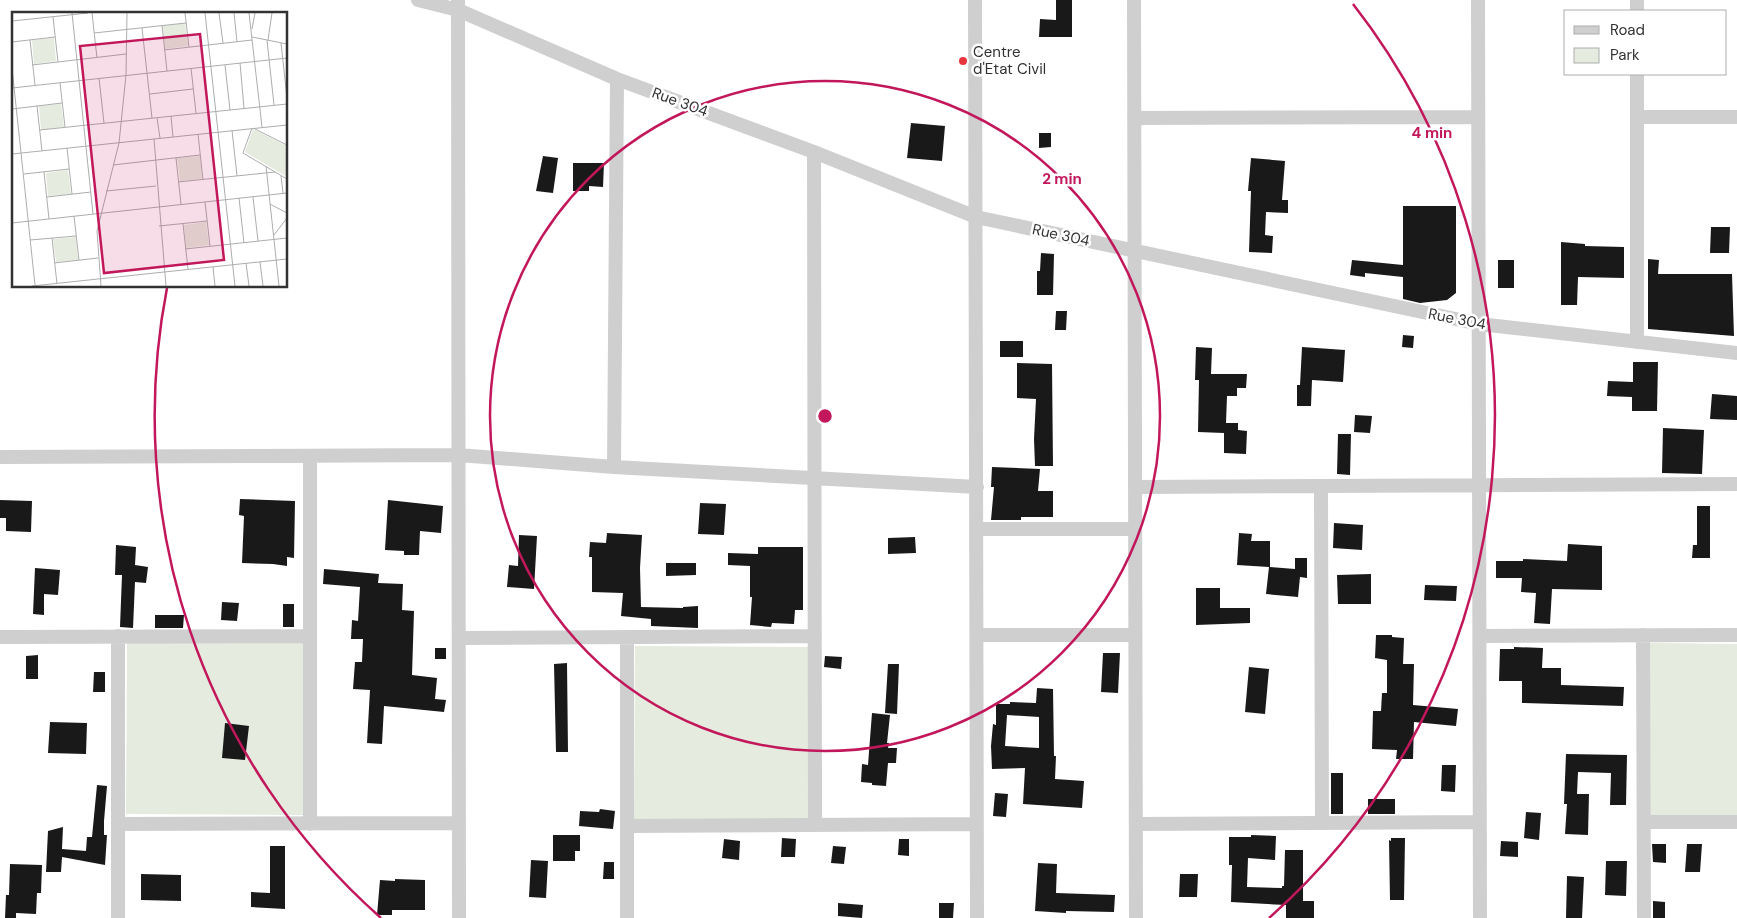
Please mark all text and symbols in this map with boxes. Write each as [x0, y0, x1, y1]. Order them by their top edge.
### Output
legend [1564, 10, 1727, 75]
inset map [12, 12, 288, 288]
text: Road [1610, 20, 1645, 40]
place label: Centre d'Etat Civil [973, 42, 1046, 79]
text: Park [1610, 45, 1640, 65]
marker: Centre d'Etat Civil [957, 55, 969, 67]
street label: Rue 304 [649, 83, 711, 121]
text: 4 min [1412, 123, 1452, 143]
text: 2 min [1042, 169, 1082, 189]
street label: Rue 304 [1030, 219, 1092, 251]
street label: Rue 304 [1427, 304, 1487, 334]
centre of rings [816, 407, 834, 425]

